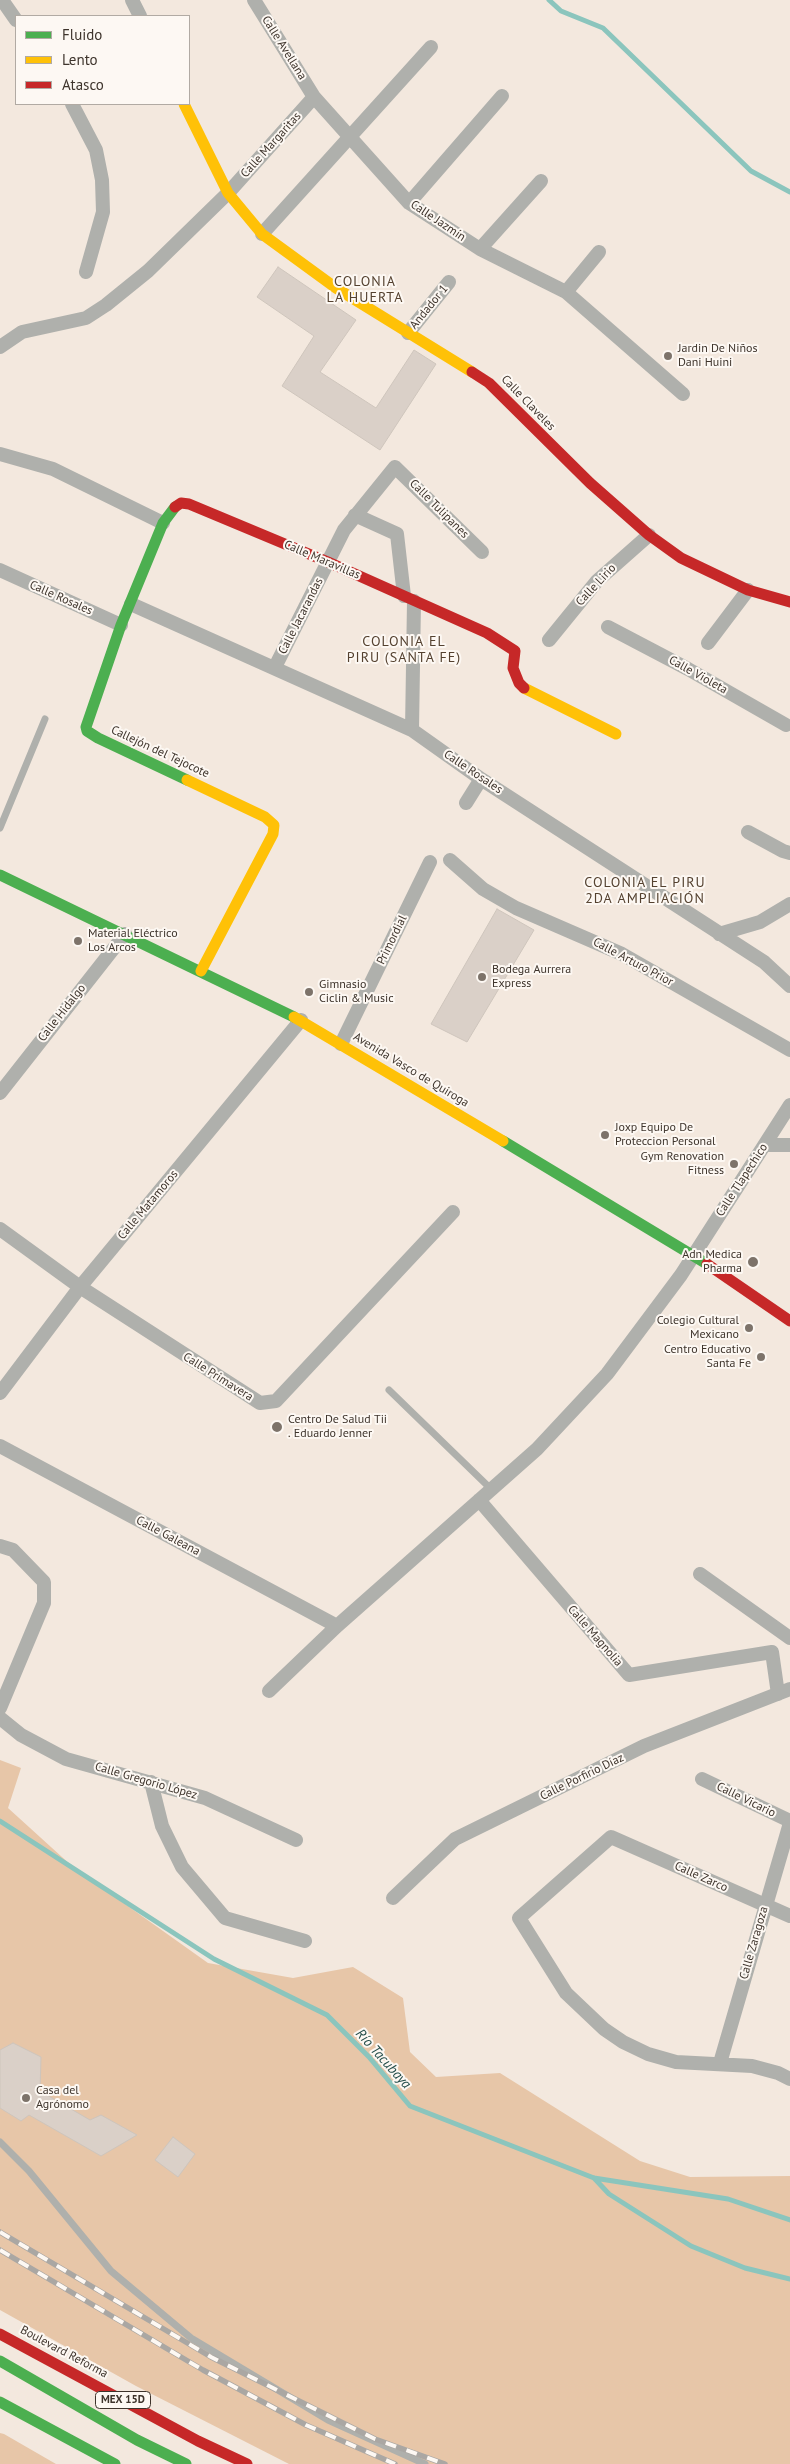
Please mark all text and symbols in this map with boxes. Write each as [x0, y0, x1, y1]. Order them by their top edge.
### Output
street label: Calle Avellana [259, 13, 309, 83]
legend [15, 15, 190, 105]
text: Fluido [62, 25, 102, 44]
text: Lento [62, 50, 98, 69]
text: Atasco [62, 75, 104, 94]
street label: Calle Margaritas [238, 109, 304, 181]
street label: Calle Jazmín [408, 197, 468, 245]
district label: COLONIA LA HUERTA [325, 274, 405, 306]
street label: Andador 1 [407, 282, 451, 332]
place label: Jardin De Niños Dani Huini [678, 342, 757, 370]
marker: Jardin De Niños Dani Huini [662, 350, 674, 362]
street label: Calle Claveles [498, 372, 558, 434]
street label: Calle Tulipanes [406, 476, 472, 542]
street label: Calle Maravillas [282, 537, 362, 583]
street label: Calle Lirio [573, 561, 619, 609]
street label: Calle Jacarandas [276, 575, 326, 657]
street label: Calle Rosales [27, 578, 95, 618]
district label: COLONIA EL PIRU (SANTA FE) [345, 634, 463, 666]
street label: Calle Violeta [666, 653, 730, 697]
street label: Callejón del Tejocote [109, 723, 211, 781]
street label: Calle Rosales [441, 747, 505, 797]
district label: COLONIA EL PIRU 2DA AMPLIACIÓN [582, 875, 708, 908]
street label: Primordial [374, 913, 410, 967]
place label: Material Eléctrico Los Arcos [88, 927, 178, 955]
marker: Material Eléctrico Los Arcos [72, 935, 84, 947]
street label: Calle Arturo Prior [590, 935, 676, 989]
place label: Bodega Aurrera Express [492, 963, 571, 991]
marker: Bodega Aurrera Express [476, 971, 488, 983]
place label: Gimnasio Ciclin & Music [319, 978, 394, 1006]
street label: Calle Hidalgo [35, 981, 89, 1045]
marker: Gimnasio Ciclin & Music [303, 986, 315, 998]
street label: Avenida Vasco de Quiroga [351, 1030, 471, 1110]
place label: Joxp Equipo De Proteccion Personal [615, 1121, 716, 1149]
marker: Joxp Equipo De Proteccion Personal [599, 1129, 611, 1141]
street label: Calle Tlapechico [713, 1141, 771, 1219]
place label: Gym Renovation Fitness [641, 1150, 724, 1178]
marker: Gym Renovation Fitness [728, 1158, 740, 1170]
street label: Calle Matamoros [115, 1167, 181, 1243]
place label: Adn Medica Pharma [682, 1248, 742, 1276]
marker: Adn Medica Pharma [746, 1255, 760, 1269]
place label: Colegio Cultural Mexicano [657, 1314, 739, 1342]
marker: Colegio Cultural Mexicano [743, 1322, 755, 1334]
place label: Centro Educativo Santa Fe [664, 1343, 751, 1371]
street label: Calle Primavera [180, 1350, 256, 1404]
marker: Centro Educativo Santa Fe [755, 1351, 767, 1363]
place label: Centro De Salud Tii . Eduardo Jenner [288, 1413, 387, 1441]
marker: Centro De Salud Tii . Eduardo Jenner [270, 1420, 284, 1434]
street label: Calle Galeana [134, 1513, 202, 1559]
street label: Calle Magnolia [564, 1602, 626, 1670]
street label: Calle Porfirio Díaz [538, 1750, 626, 1804]
street label: Calle Gregorio López [93, 1759, 199, 1803]
street label: Calle Vicario [714, 1779, 778, 1821]
street label: Calle Zarco [672, 1859, 730, 1895]
street label: Calle Zaragoza [737, 1905, 771, 1981]
water label: Río Tacubaya [352, 2026, 414, 2092]
place label: Casa del Agrónomo [36, 2084, 89, 2112]
marker: Casa del Agrónomo [20, 2092, 32, 2104]
street label: Boulevard Reforma [18, 2323, 110, 2381]
road number: MEX 15D [96, 2392, 150, 2408]

